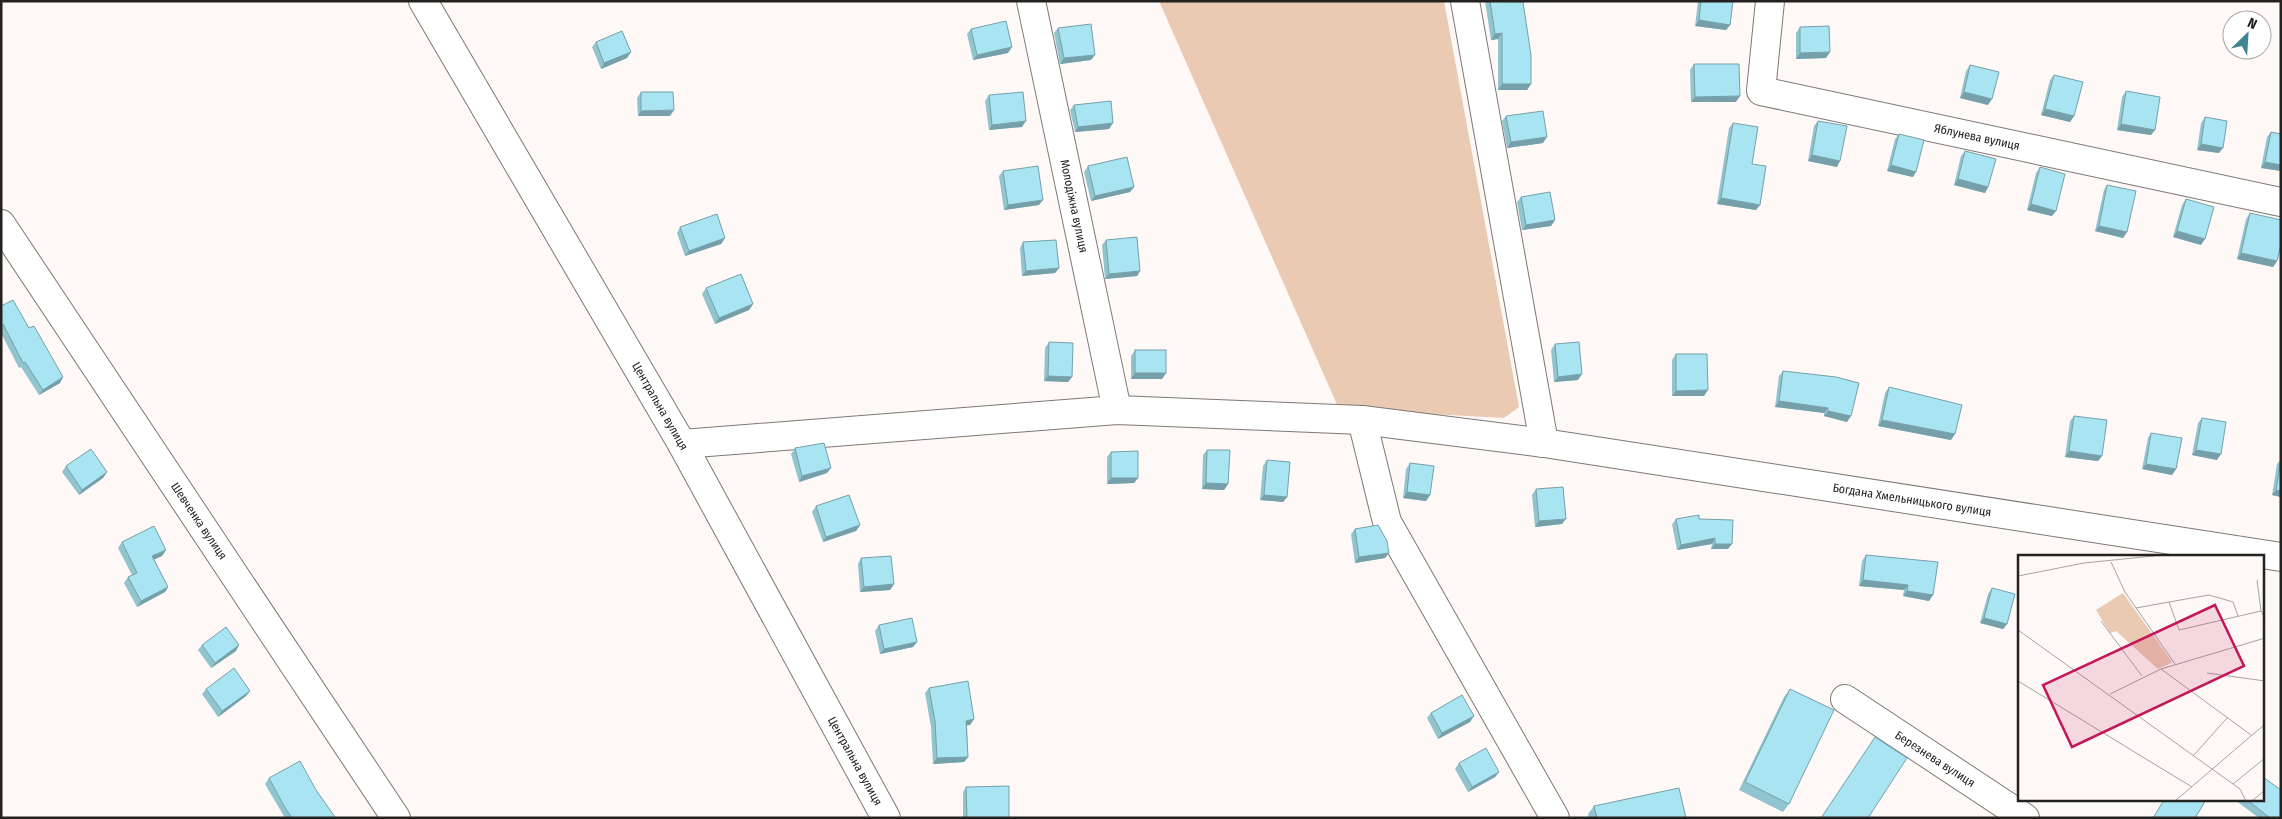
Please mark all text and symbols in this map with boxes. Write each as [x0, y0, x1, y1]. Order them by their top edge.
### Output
north arrow [2222, 10, 2272, 60]
text: N [2245, 14, 2260, 33]
street label: Яблунева вулиця [1933, 121, 2021, 153]
street label: Молодіжна вулиця [1057, 158, 1091, 254]
street label: Центральна вулиця [629, 359, 691, 453]
street label: Шевченка вулиця [168, 480, 230, 562]
street label: Богдана Хмельницького вулиця [1832, 481, 1992, 519]
inset map [2018, 555, 2264, 802]
street label: Центральна вулиця [825, 714, 885, 808]
street label: Березнева вулиця [1892, 728, 1978, 790]

